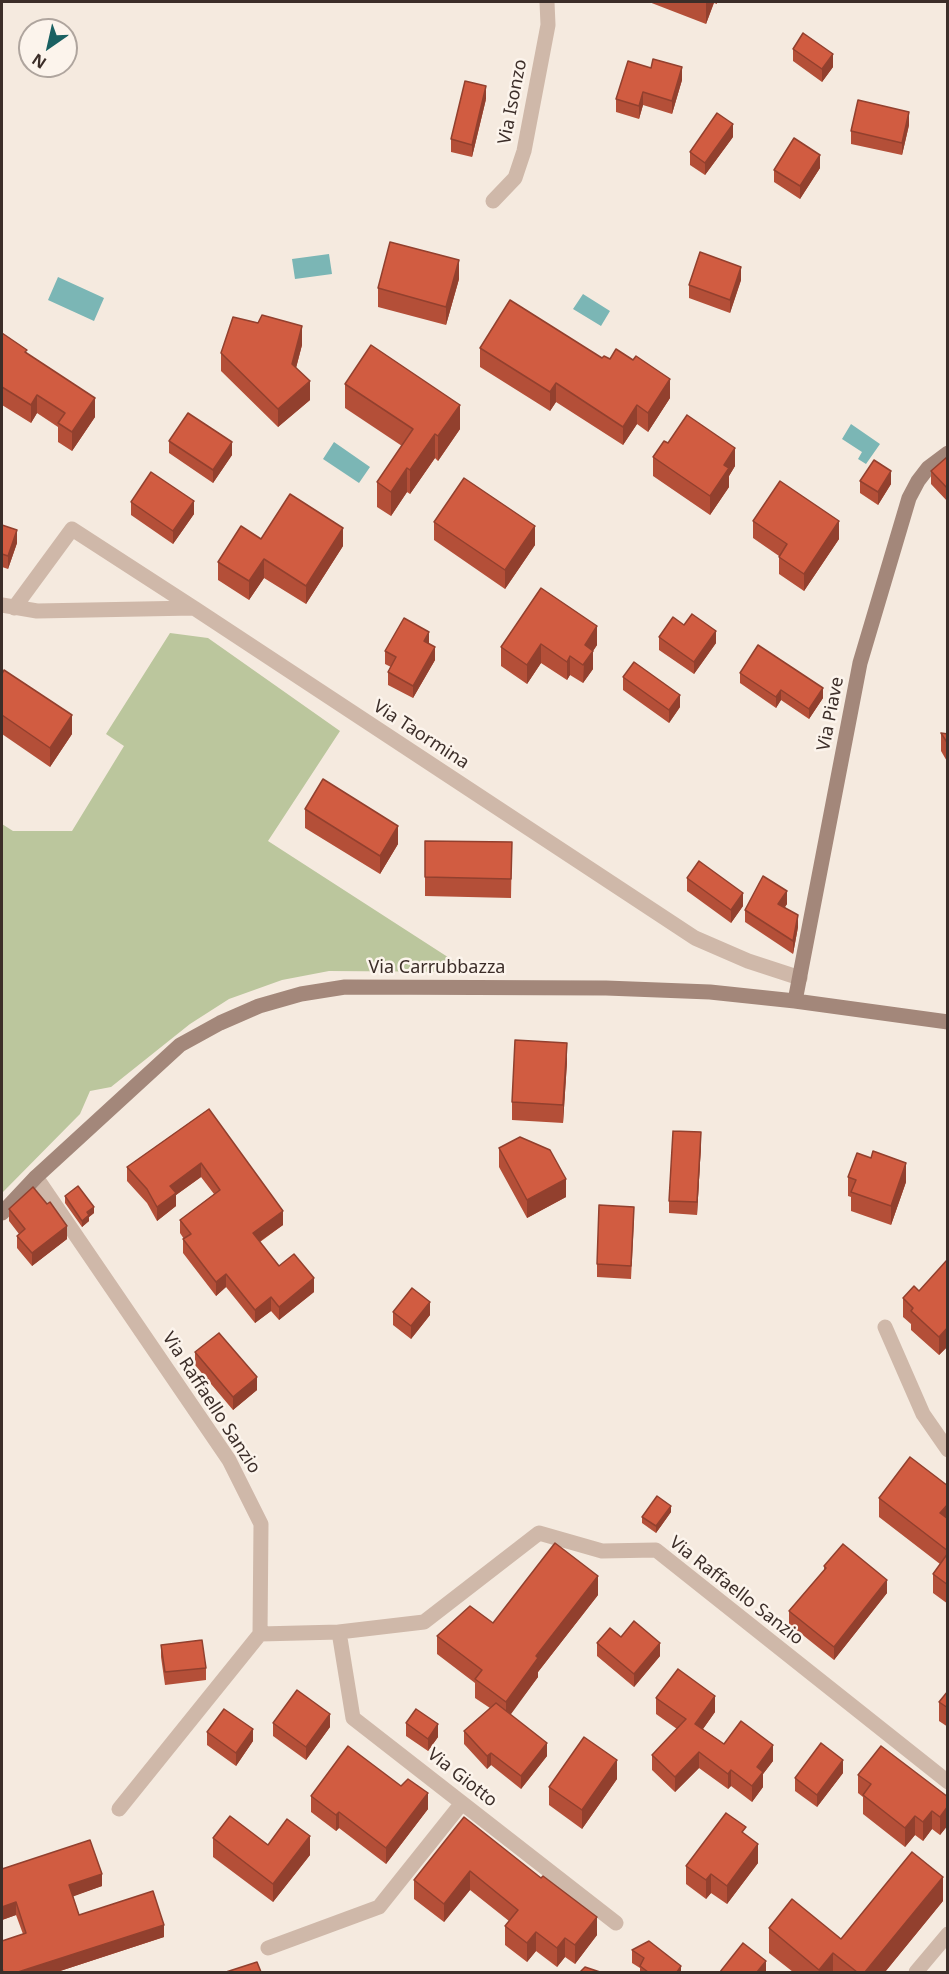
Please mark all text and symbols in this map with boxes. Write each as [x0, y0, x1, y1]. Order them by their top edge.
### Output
north arrow [18, 18, 78, 78]
text: N [28, 49, 51, 74]
street label: Via Isonzo [494, 58, 532, 146]
street label: Via Piave [813, 675, 849, 753]
street label: Via Taormina [369, 696, 473, 774]
street label: Via Carrubbazza [369, 957, 505, 979]
street label: Via Raffaello Sanzio [157, 1328, 265, 1478]
street label: Via Raffaello Sanzio [665, 1532, 807, 1650]
street label: Via Giotto [423, 1744, 501, 1812]

